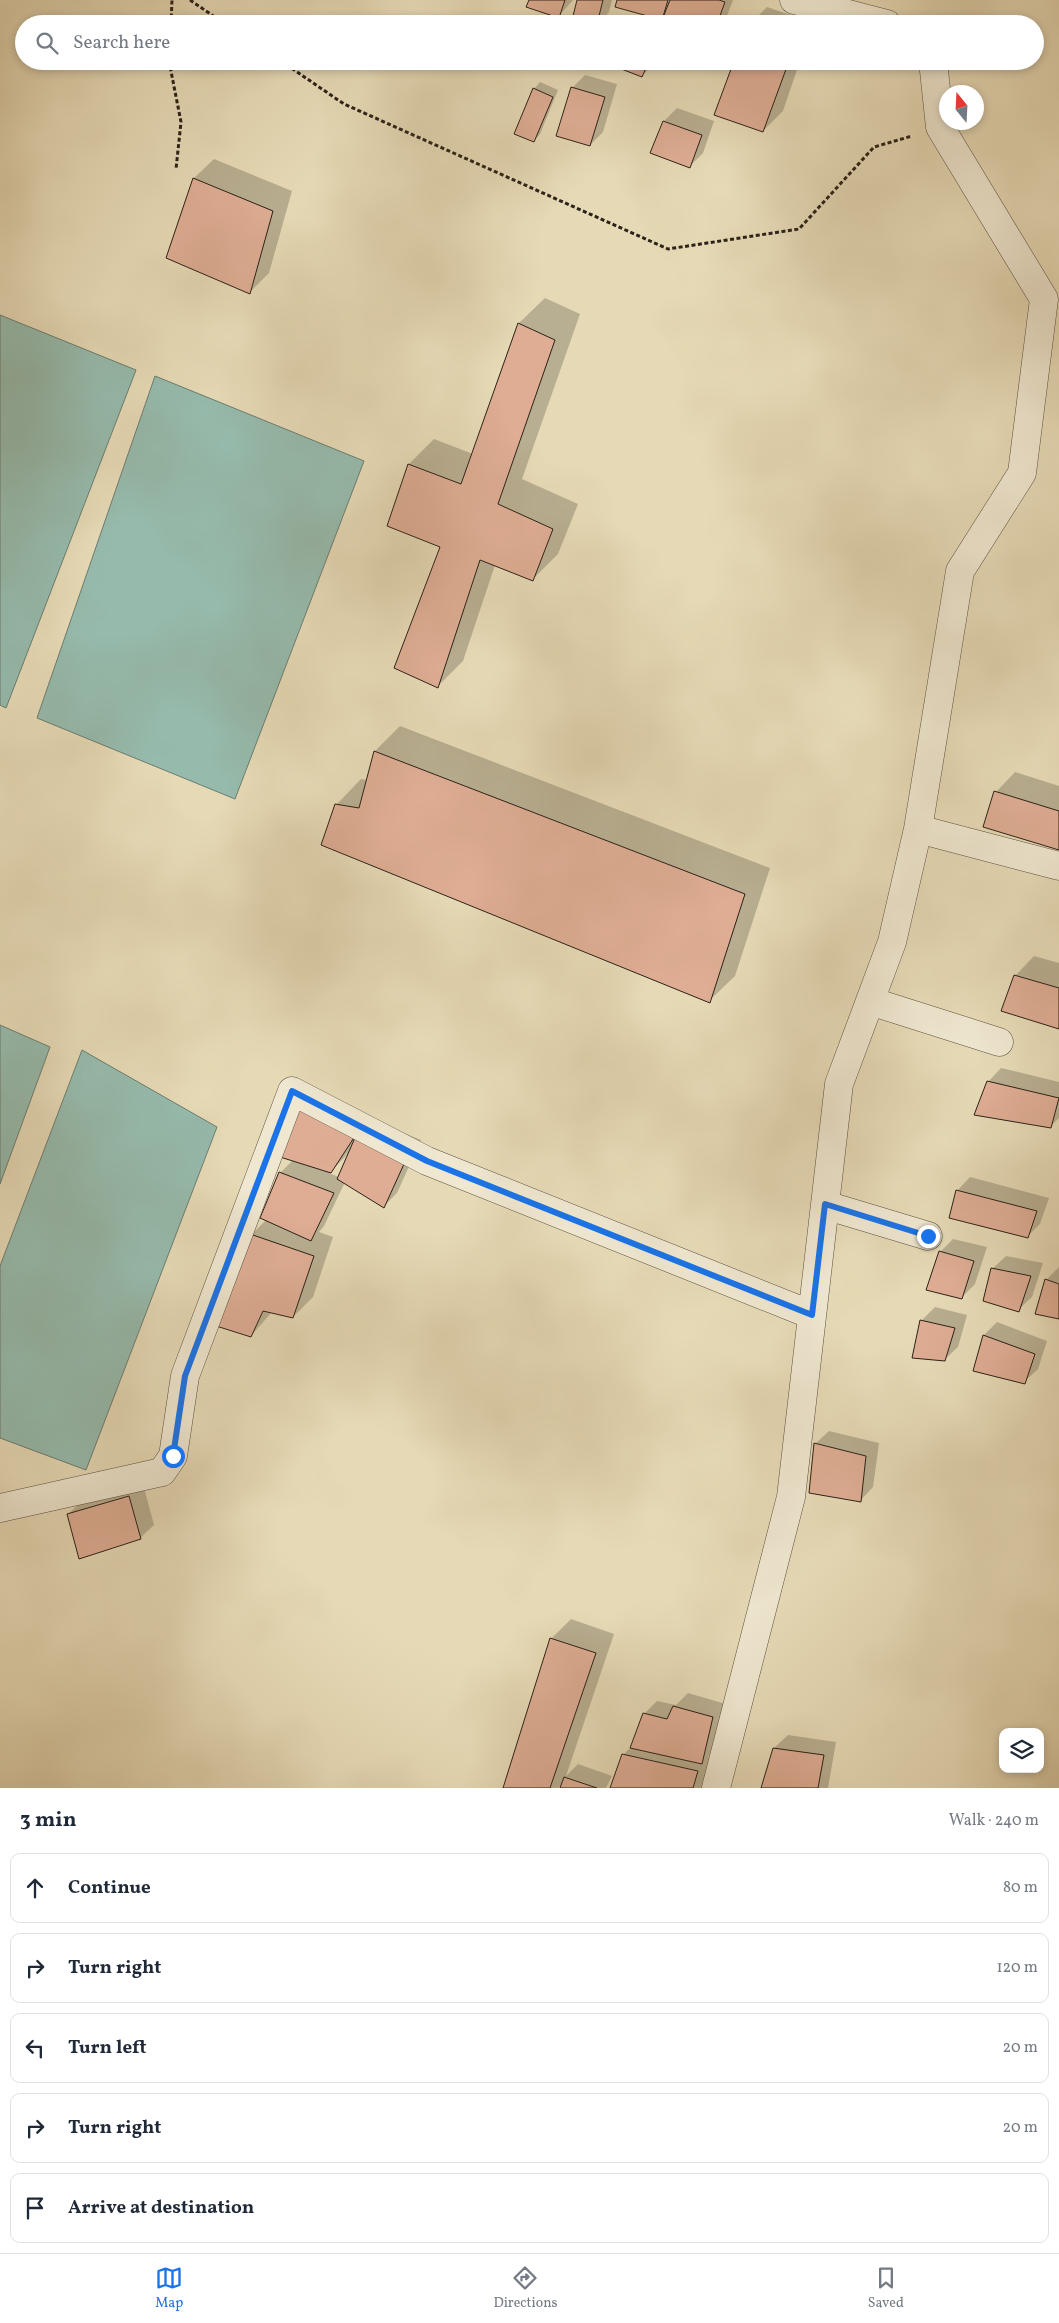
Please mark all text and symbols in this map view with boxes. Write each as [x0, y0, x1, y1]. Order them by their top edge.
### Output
search box [15, 15, 1044, 70]
icon: search [33, 29, 61, 57]
text: Search here [73, 30, 170, 56]
north arrow [939, 85, 984, 130]
route end [917, 1225, 940, 1248]
route start [162, 1445, 185, 1468]
map controls [999, 1728, 1044, 1773]
button: layers [999, 1728, 1044, 1773]
text: 3 min [20, 1806, 76, 1835]
text: Walk · 240 m [949, 1810, 1039, 1832]
icon: ahead [21, 1874, 49, 1902]
text: Continue [68, 1875, 151, 1901]
text: 80 m [1003, 1877, 1038, 1899]
icon: right [21, 1954, 49, 1982]
text: Turn right [68, 1955, 161, 1981]
text: 120 m [996, 1957, 1038, 1979]
icon: left [21, 2034, 49, 2062]
text: Turn left [68, 2035, 147, 2061]
text: 20 m [1003, 2037, 1038, 2059]
icon: right [21, 2114, 49, 2142]
text: Turn right [68, 2115, 161, 2141]
text: 20 m [1003, 2117, 1038, 2139]
icon: arrive [21, 2194, 49, 2222]
text: Arrive at destination [68, 2195, 254, 2221]
tab: Map [155, 2264, 183, 2313]
tab: Directions [493, 2264, 558, 2313]
tab: Saved [868, 2264, 904, 2313]

